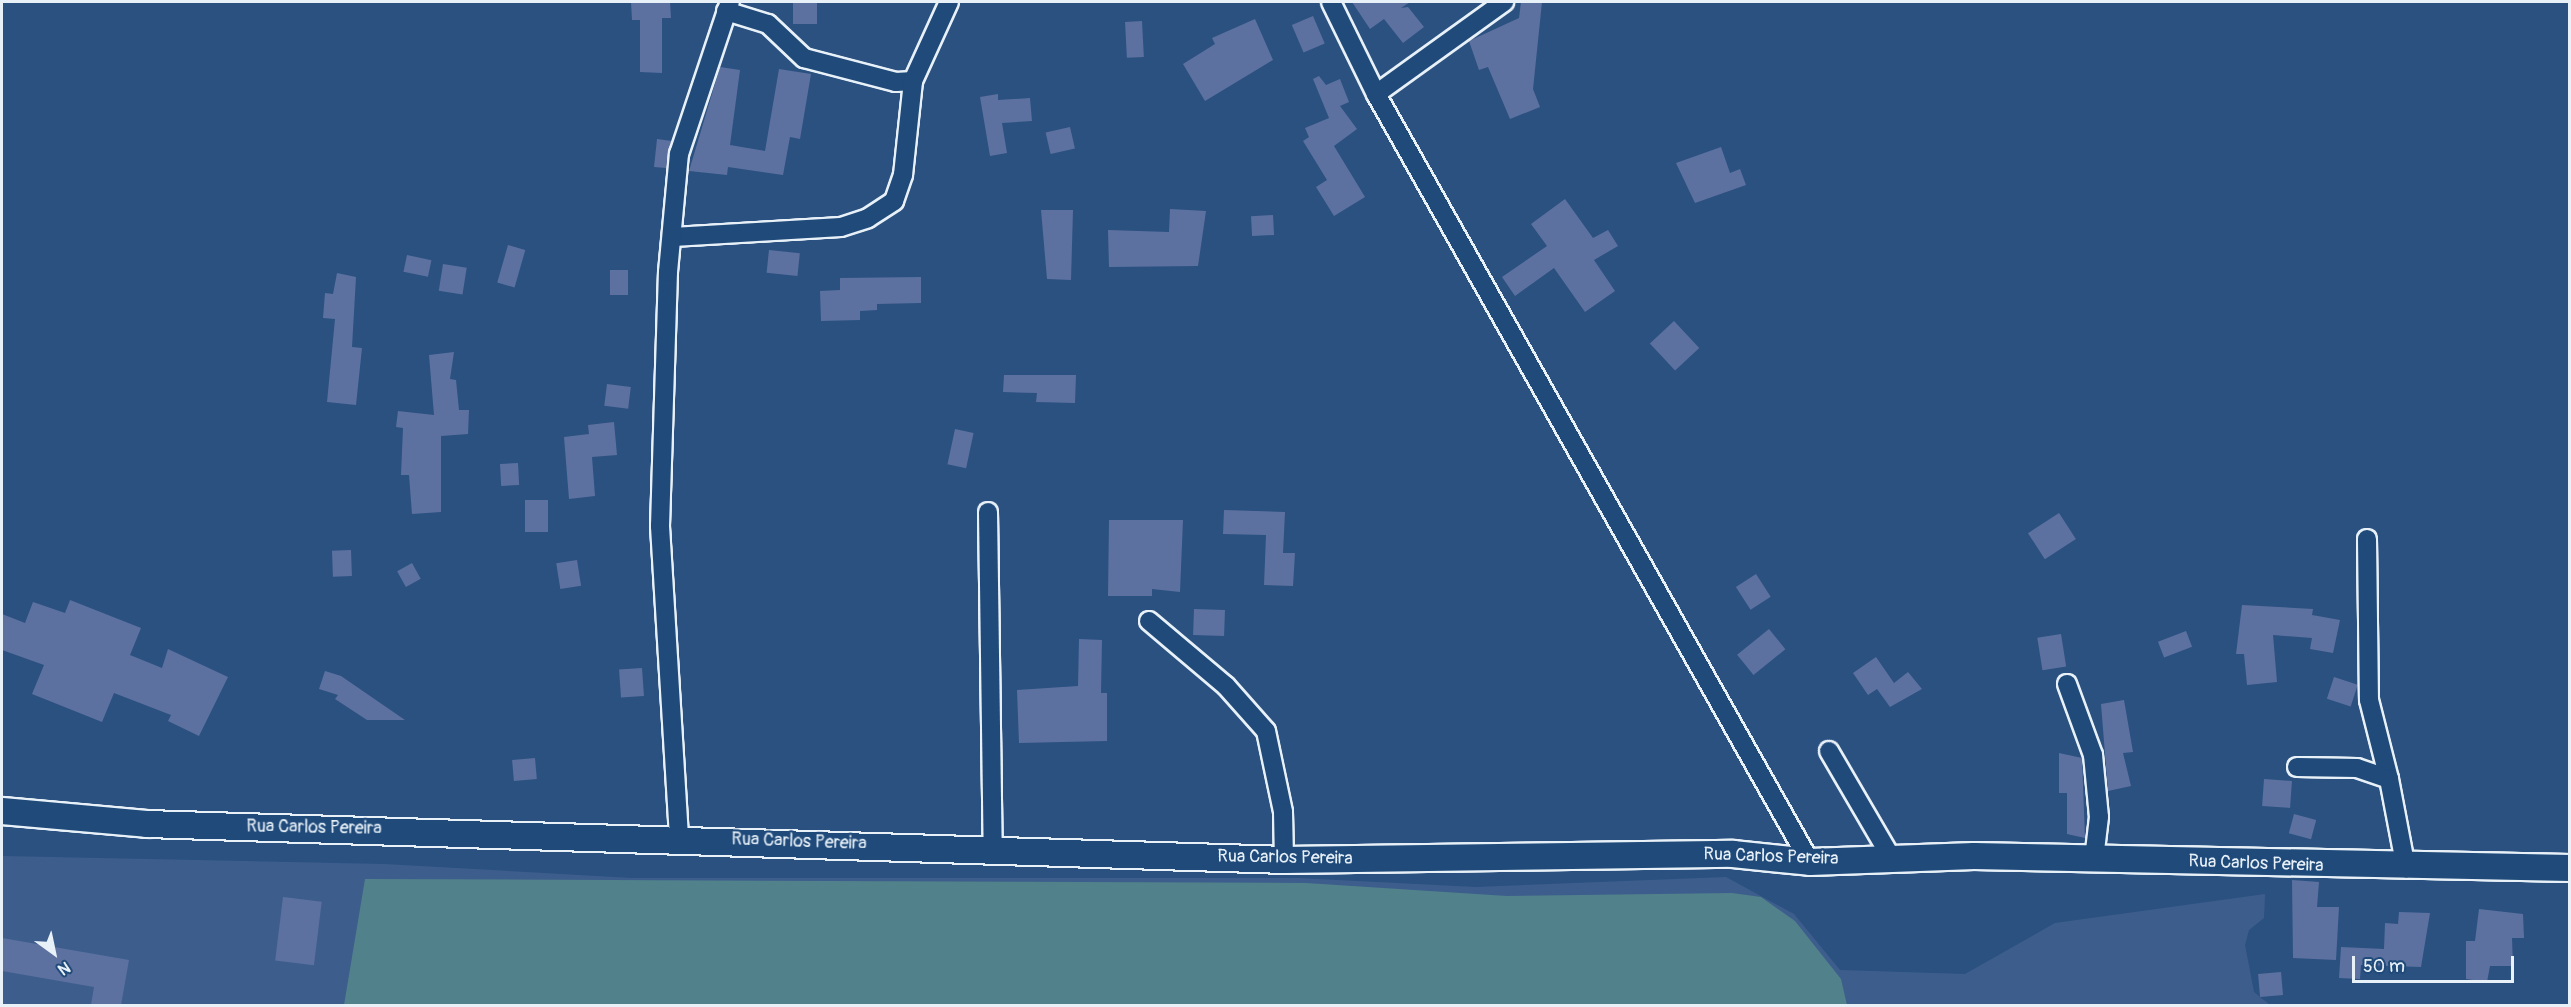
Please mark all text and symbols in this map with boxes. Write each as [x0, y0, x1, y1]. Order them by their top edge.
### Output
street label: Rua Carlos Pereira [246, 816, 382, 840]
street label: Rua Carlos Pereira [731, 829, 867, 855]
street label: Rua Carlos Pereira [1703, 844, 1839, 870]
street label: Rua Carlos Pereira [1217, 846, 1353, 870]
street label: Rua Carlos Pereira [2188, 851, 2324, 877]
north arrow [24, 923, 84, 983]
scale bar [2355, 944, 2517, 982]
text: 50 m [2363, 955, 2405, 978]
text: N [54, 957, 74, 979]

